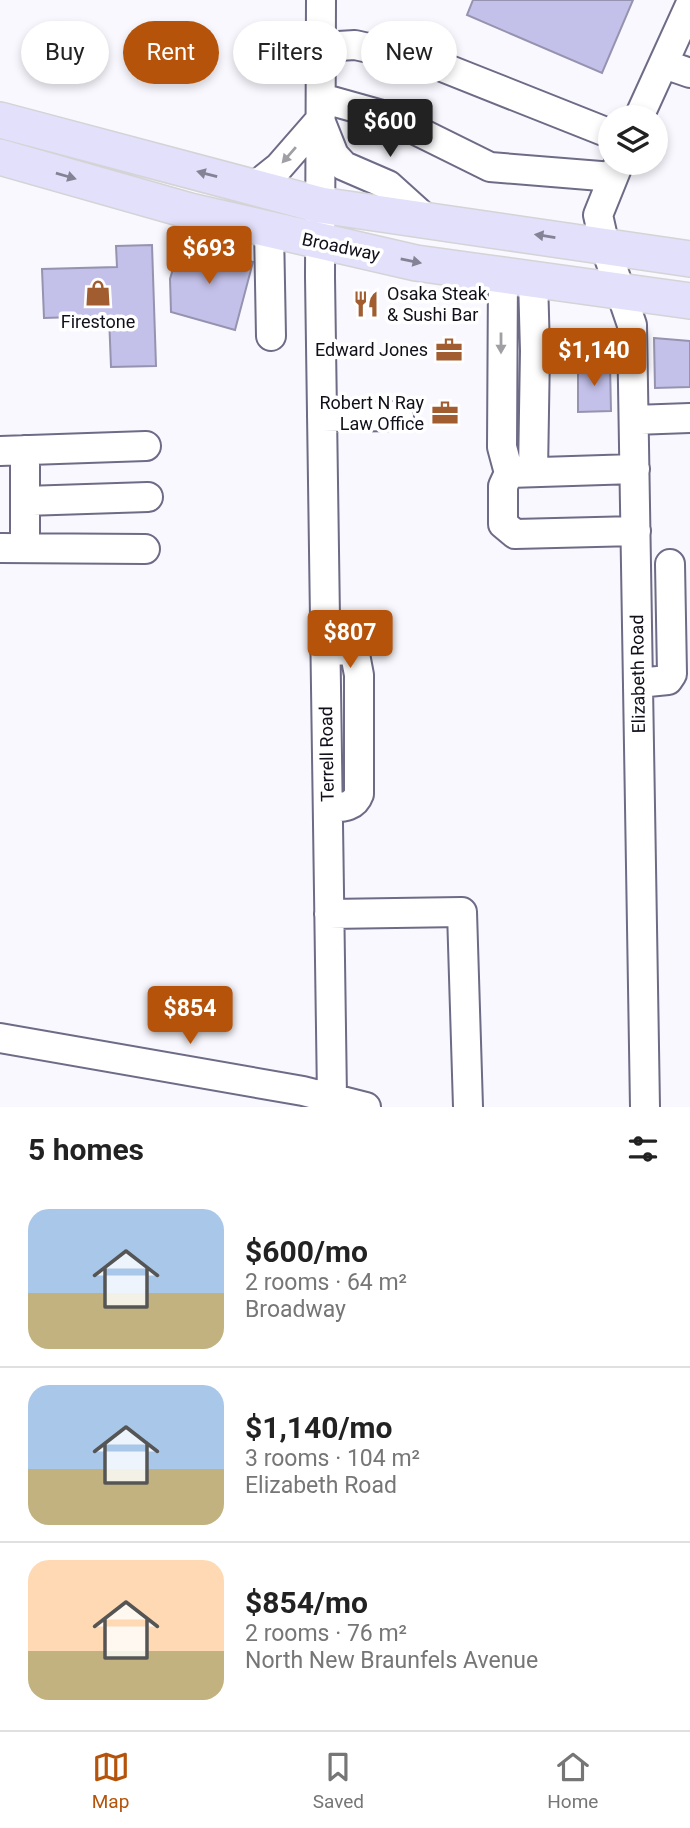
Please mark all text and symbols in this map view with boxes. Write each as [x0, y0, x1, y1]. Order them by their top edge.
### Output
chip: Buy [21, 21, 109, 84]
chip: Rent [123, 21, 219, 84]
chip: Filters [233, 21, 347, 84]
chip: New [361, 21, 457, 84]
pin: $600 [349, 100, 431, 159]
map controls [598, 105, 668, 175]
button: layers [598, 105, 668, 175]
text: $600 [364, 108, 416, 135]
one-way arrow [282, 147, 297, 164]
one-way arrow [196, 169, 217, 179]
one-way arrow [55, 171, 76, 181]
pin: $693 [168, 226, 250, 286]
street label: Broadway [300, 228, 382, 265]
one-way arrow [534, 230, 556, 241]
text: $693 [183, 235, 235, 262]
one-way arrow [400, 256, 422, 267]
shop icon: Firestone [83, 278, 113, 308]
place label: Osaka Steak & Sushi Bar [387, 283, 488, 325]
restaurant icon: Osaka Steak & Sushi Bar [351, 289, 381, 319]
place label: Firestone [61, 311, 135, 332]
pin: $1,140 [537, 328, 651, 388]
one-way arrow [495, 333, 507, 355]
office icon: Edward Jones [434, 335, 464, 365]
text: $1,140 [558, 337, 630, 364]
place label: Edward Jones [315, 339, 428, 360]
place label: Robert N Ray Law Office [320, 392, 424, 434]
office icon: Robert N Ray Law Office [430, 398, 460, 428]
pin: $807 [309, 610, 391, 670]
street label: Elizabeth Road [626, 614, 649, 734]
text: $807 [324, 619, 376, 646]
street label: Terrell Road [315, 706, 338, 802]
pin: $854 [149, 986, 231, 1046]
text: $854 [164, 995, 216, 1022]
icon: filters [624, 1130, 662, 1168]
text: 5 homes [28, 1132, 144, 1167]
text: $600/mo [245, 1234, 368, 1269]
icon: home [84, 1237, 168, 1321]
text: 2 rooms · 64 m² [245, 1269, 407, 1296]
text: Broadway [245, 1296, 346, 1323]
text: $1,140/mo [245, 1410, 393, 1445]
icon: home [84, 1413, 168, 1497]
text: 3 rooms · 104 m² [245, 1445, 420, 1472]
text: Elizabeth Road [245, 1472, 397, 1499]
text: $854/mo [245, 1585, 368, 1620]
icon: home [84, 1588, 168, 1672]
text: 2 rooms · 76 m² [245, 1620, 407, 1647]
text: North New Braunfels Avenue [245, 1647, 538, 1674]
tab: Map [92, 1748, 130, 1813]
tab: Saved [313, 1748, 364, 1813]
tab: Home [547, 1748, 598, 1813]

